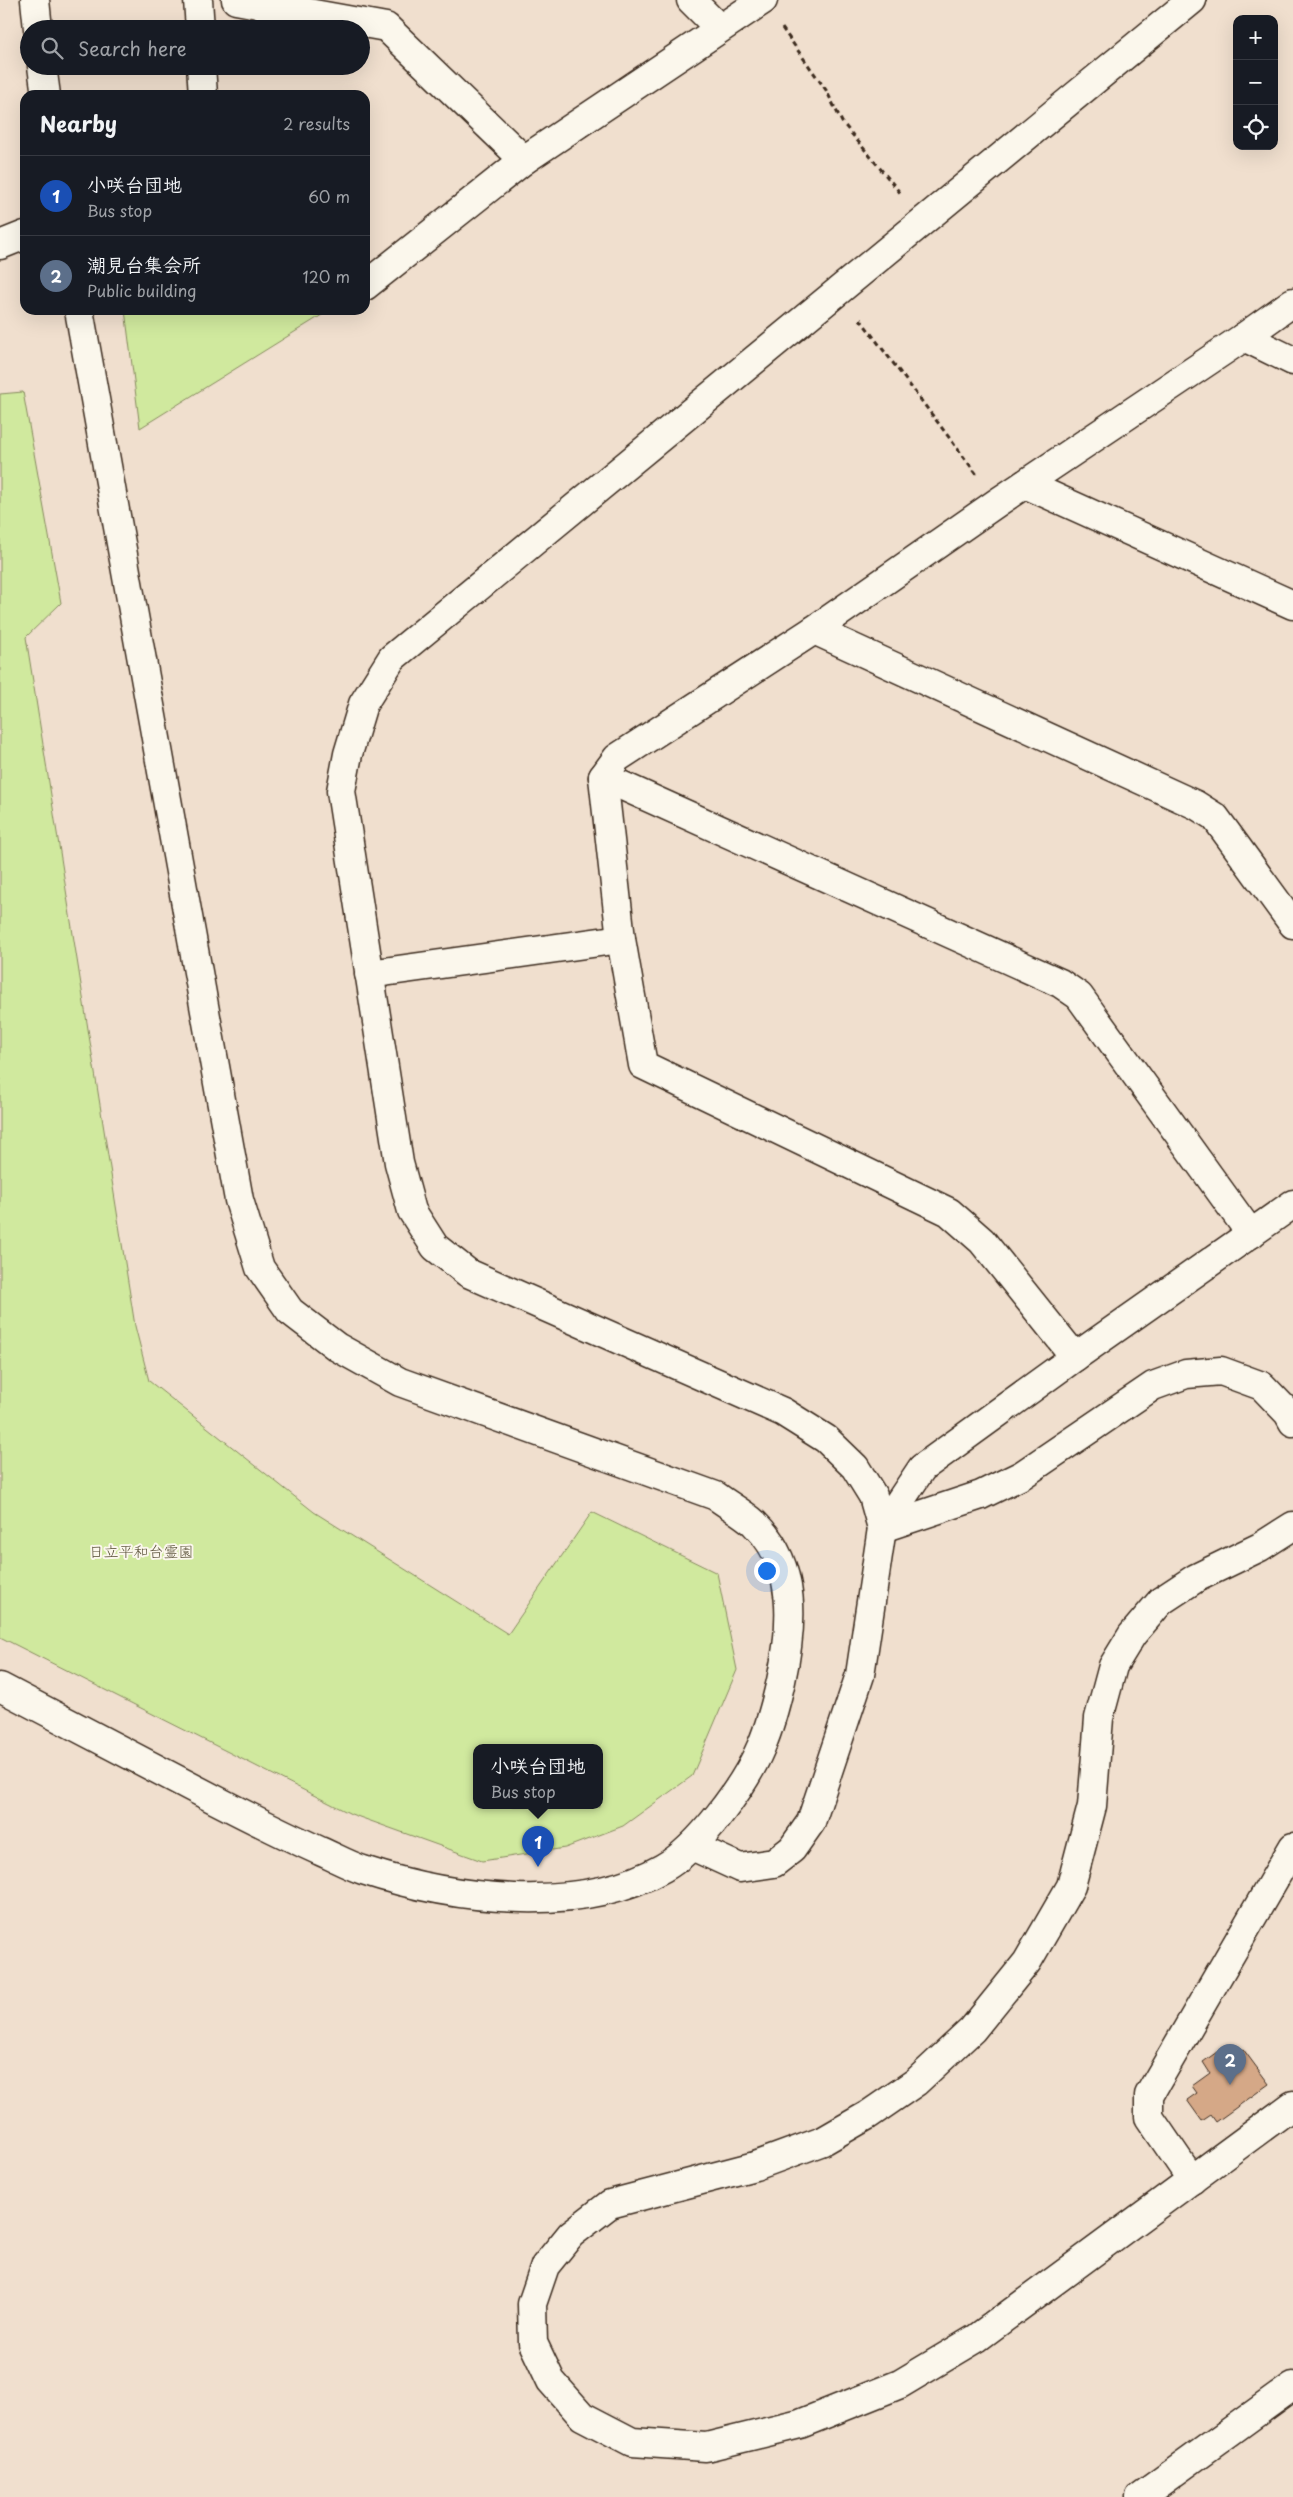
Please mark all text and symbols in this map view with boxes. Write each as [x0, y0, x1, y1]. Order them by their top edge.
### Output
map controls [1233, 15, 1278, 150]
button: + [1233, 15, 1278, 60]
search box [20, 20, 370, 75]
icon: search [38, 34, 66, 62]
text: Search here [78, 34, 187, 62]
button: − [1233, 60, 1278, 105]
button: locate [1233, 105, 1278, 150]
text: Nearby [40, 107, 117, 139]
text: 2 results [283, 111, 350, 135]
text: 小咲台団地 [87, 170, 182, 198]
text: 1 [52, 184, 60, 208]
text: 60 m [308, 184, 350, 208]
text: Bus stop [87, 198, 152, 222]
text: 潮見台集会所 [87, 250, 201, 278]
text: 2 [50, 264, 62, 288]
text: 120 m [303, 264, 350, 288]
text: Public building [87, 278, 197, 302]
park label: 日立平和台霊園 [88, 1539, 194, 1562]
your location [754, 1558, 780, 1584]
popup [473, 1744, 603, 1809]
text: 小咲台団地 [490, 1751, 586, 1779]
text: Bus stop [490, 1779, 556, 1803]
pin: 1 [522, 1826, 554, 1867]
pin: 2 [1214, 2044, 1246, 2085]

